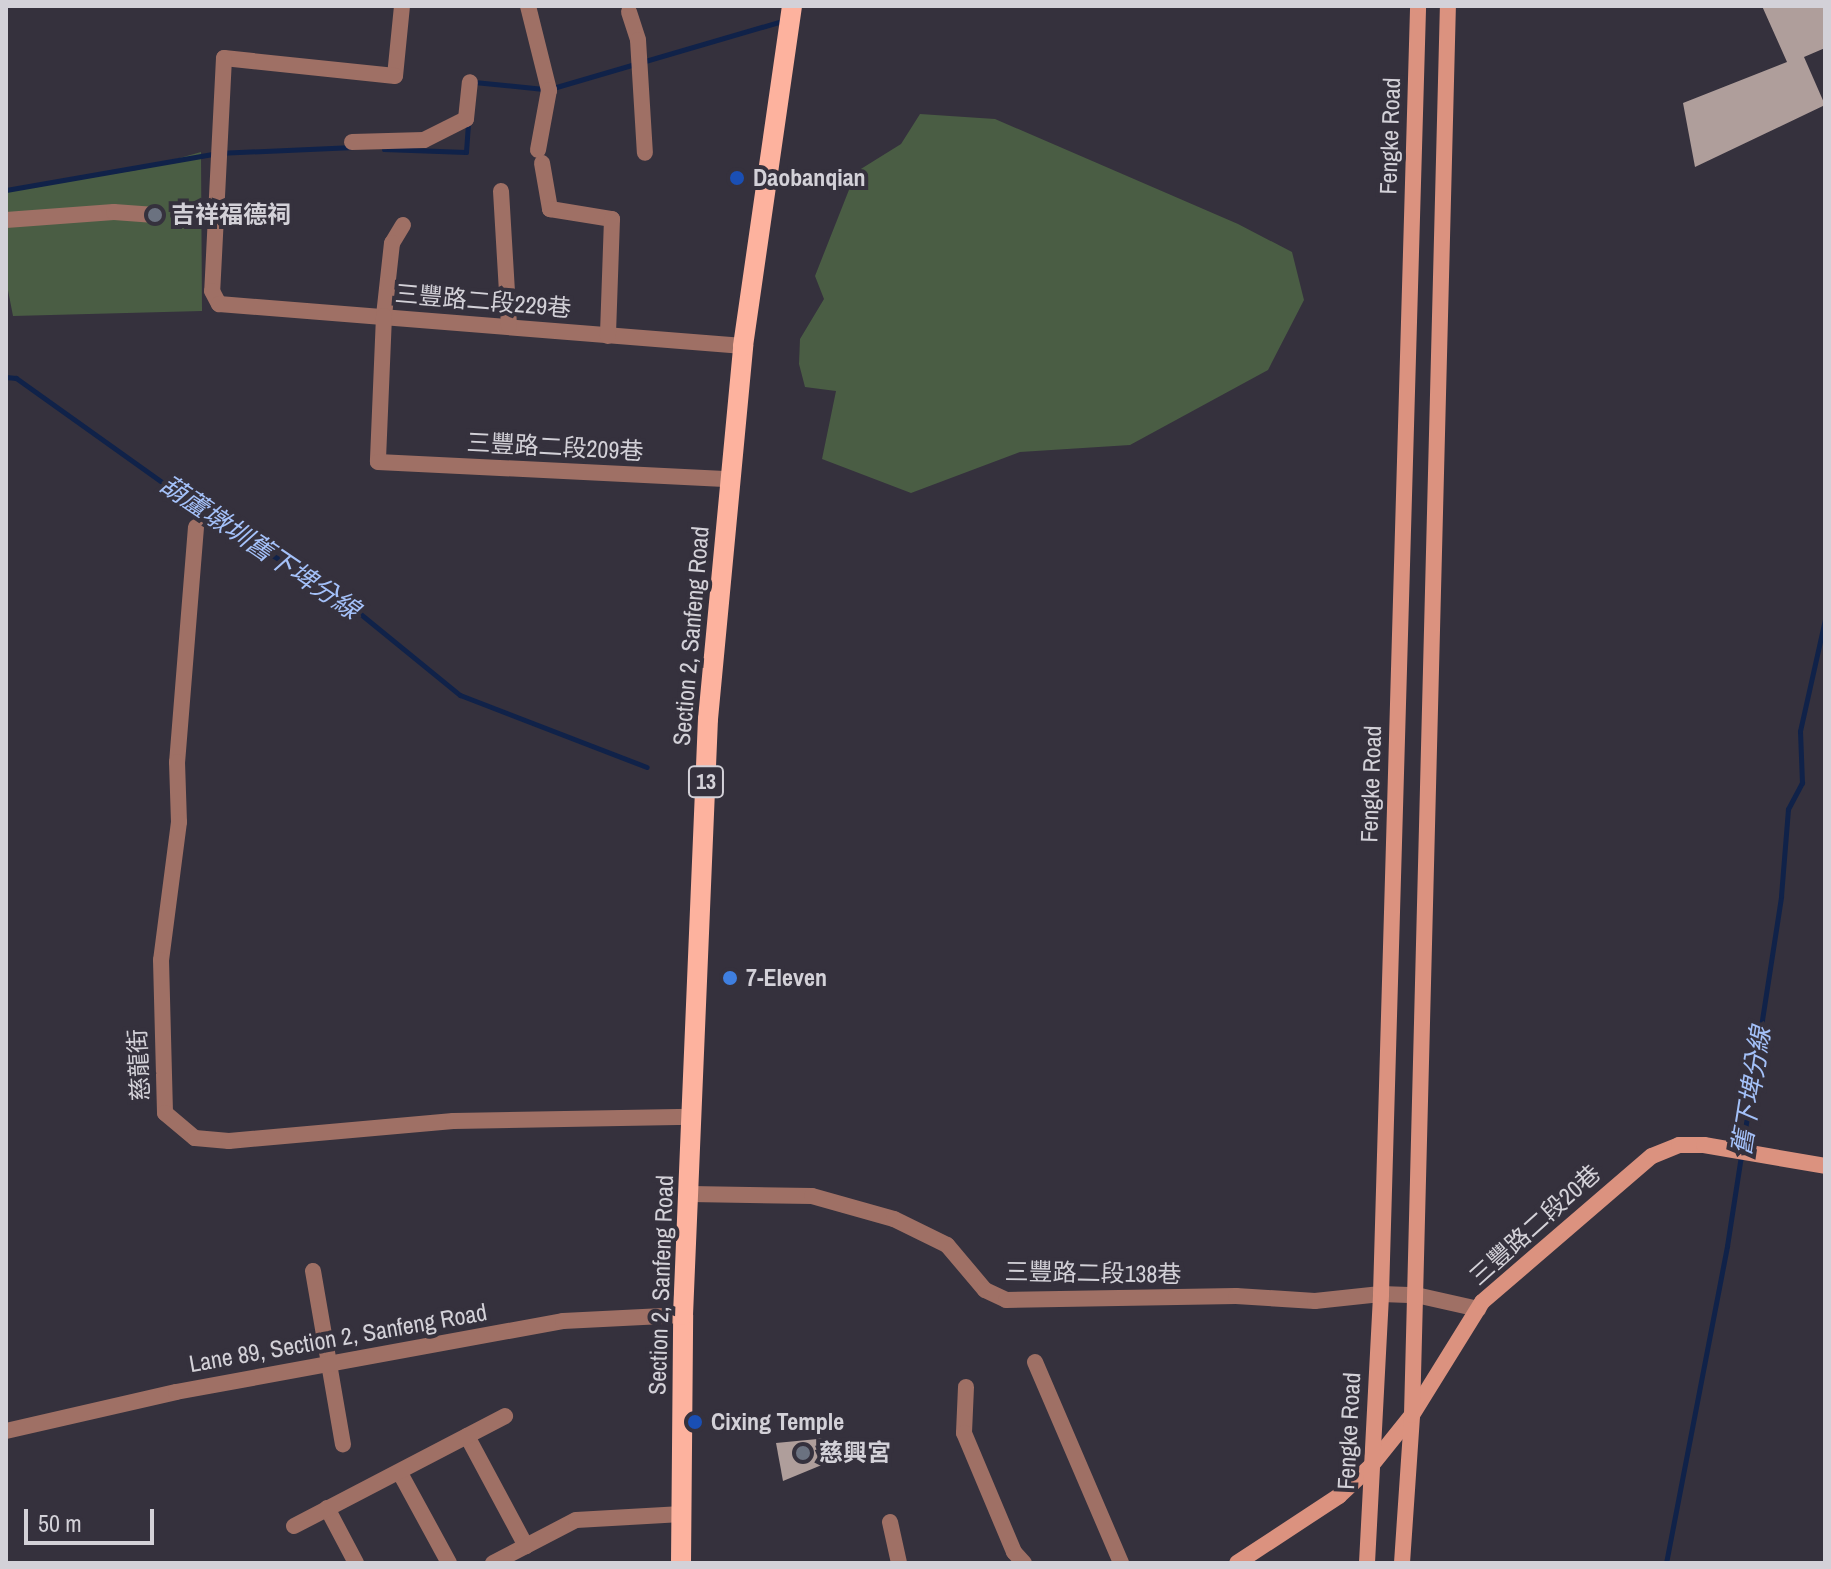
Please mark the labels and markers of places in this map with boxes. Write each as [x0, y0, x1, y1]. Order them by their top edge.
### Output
place label: Daobanqian [753, 164, 866, 192]
marker: Daobanqian [728, 169, 746, 187]
place label: 吉祥福德祠 [171, 201, 291, 229]
marker: 吉祥福德祠 [146, 206, 164, 224]
place label: 7-Eleven [746, 964, 827, 992]
marker: 7-Eleven [721, 969, 739, 987]
place label: Cixing Temple [711, 1408, 844, 1436]
marker: Cixing Temple [686, 1413, 704, 1431]
place label: 慈興宮 [819, 1439, 891, 1467]
marker: 慈興宮 [794, 1444, 812, 1462]

